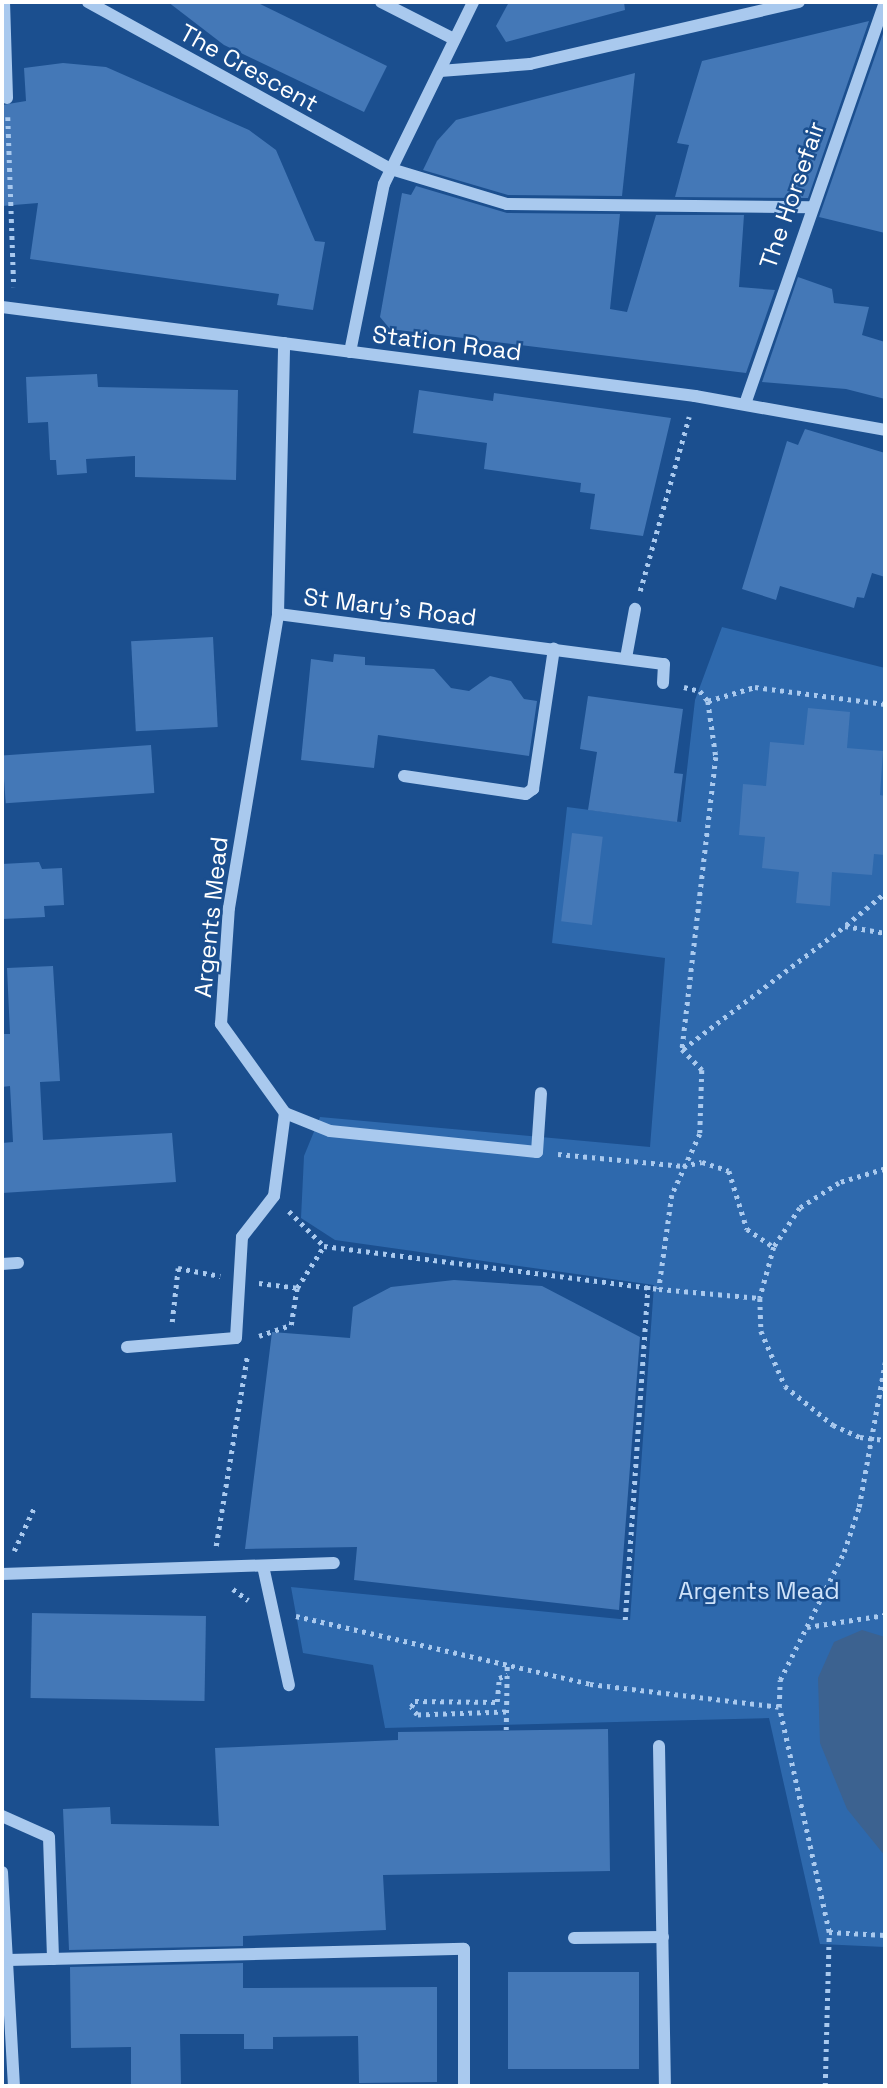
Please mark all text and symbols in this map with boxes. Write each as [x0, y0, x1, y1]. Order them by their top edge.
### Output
street label: The Crescent [175, 18, 323, 118]
street label: The Horsefair [753, 117, 831, 273]
street label: Station Road [371, 320, 523, 366]
street label: St Mary's Road [302, 582, 478, 632]
street label: Argents Mead [188, 835, 234, 999]
park label: Argents Mead [678, 1577, 840, 1605]

